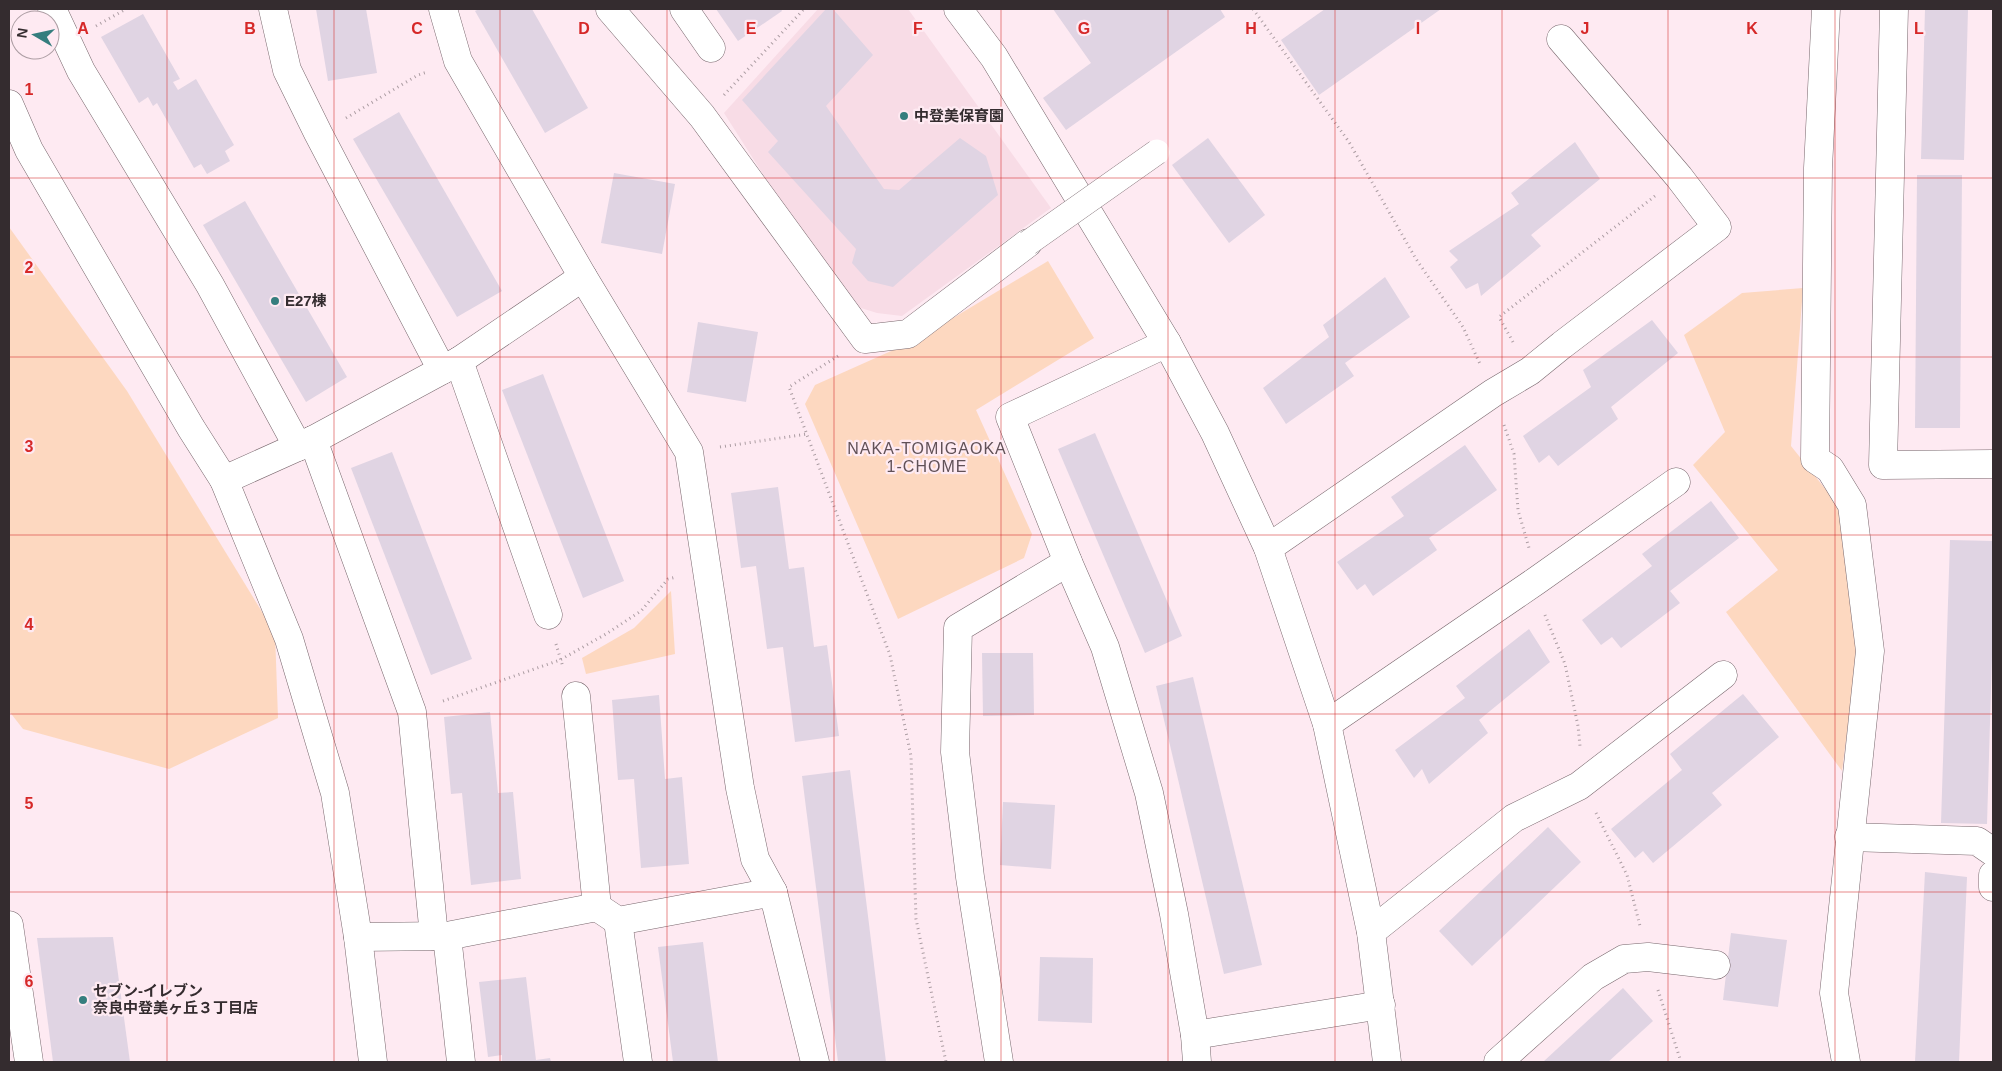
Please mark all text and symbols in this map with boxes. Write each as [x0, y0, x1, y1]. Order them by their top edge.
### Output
north arrow [10, 10, 60, 60]
text: A [77, 20, 89, 37]
text: B [244, 20, 256, 37]
text: C [411, 20, 423, 37]
text: D [578, 20, 590, 37]
text: E [746, 20, 757, 37]
text: F [913, 20, 923, 37]
text: G [1078, 20, 1090, 37]
text: H [1245, 20, 1257, 37]
text: I [1416, 20, 1420, 37]
text: J [1581, 20, 1589, 37]
text: K [1746, 20, 1758, 37]
text: L [1914, 20, 1924, 37]
text: N [13, 27, 31, 39]
text: 1 [25, 81, 34, 98]
place label: 中登美保育園 [914, 107, 1004, 124]
marker: 中登美保育園 [898, 110, 910, 122]
text: 2 [25, 259, 34, 276]
place label: E27棟 [285, 292, 327, 309]
marker: E27棟 [269, 295, 281, 307]
text: 3 [25, 438, 34, 455]
district label: NAKA-TOMIGAOKA 1-CHOME [847, 440, 1007, 475]
text: 4 [25, 616, 34, 633]
text: 5 [25, 795, 34, 812]
text: 6 [25, 973, 34, 990]
place label: セブン-イレブン 奈良中登美ヶ丘３丁目店 [93, 982, 258, 1016]
marker: セブン-イレブン 奈良中登美ヶ丘３丁目店 [77, 994, 89, 1006]

